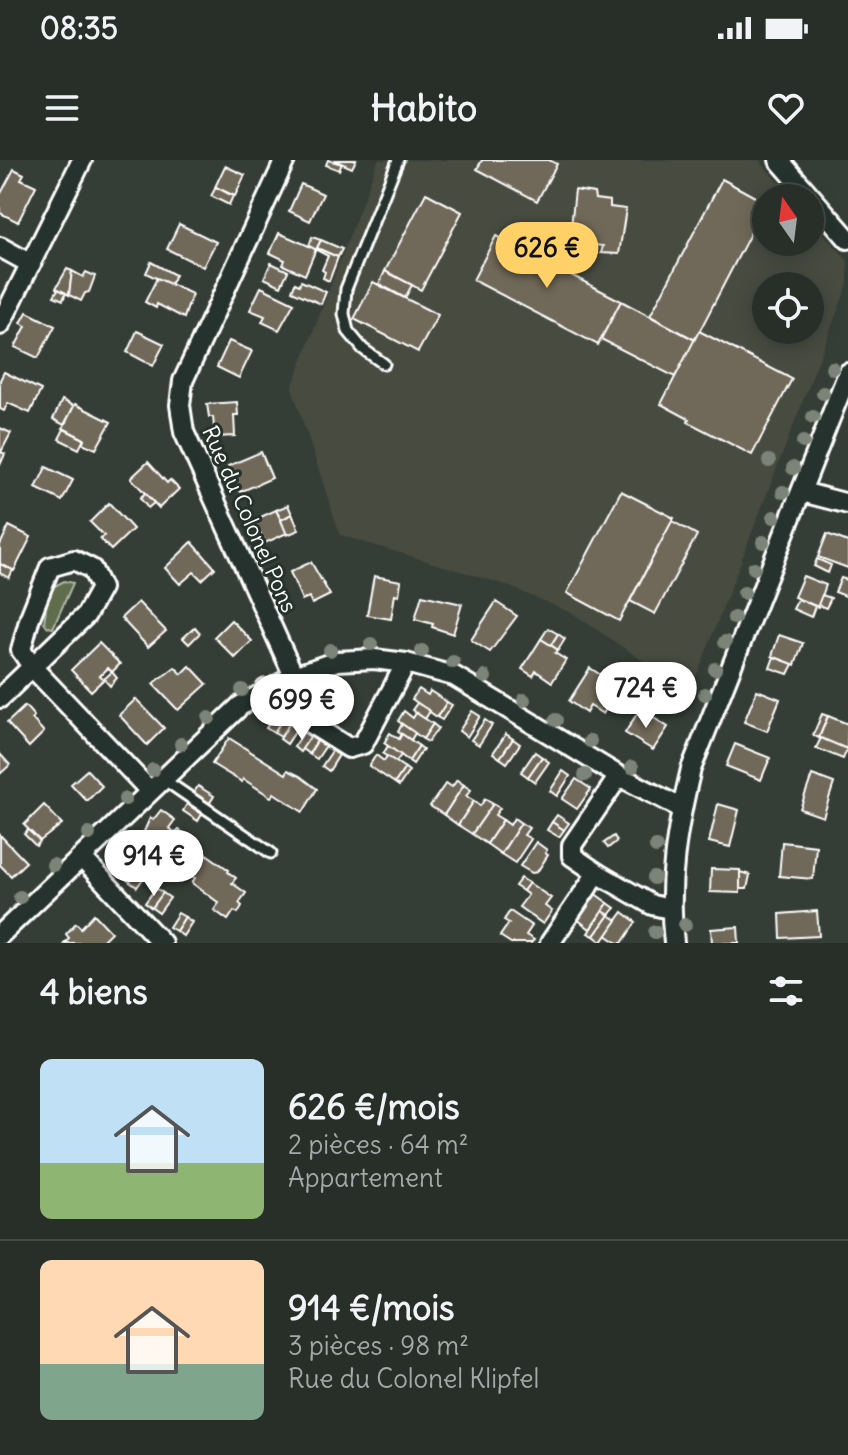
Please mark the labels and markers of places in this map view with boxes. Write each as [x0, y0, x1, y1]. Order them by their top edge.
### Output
pin: 626 € [491, 222, 603, 290]
pin: 724 € [590, 662, 702, 730]
pin: 699 € [246, 674, 358, 742]
pin: 914 € [98, 830, 210, 898]

